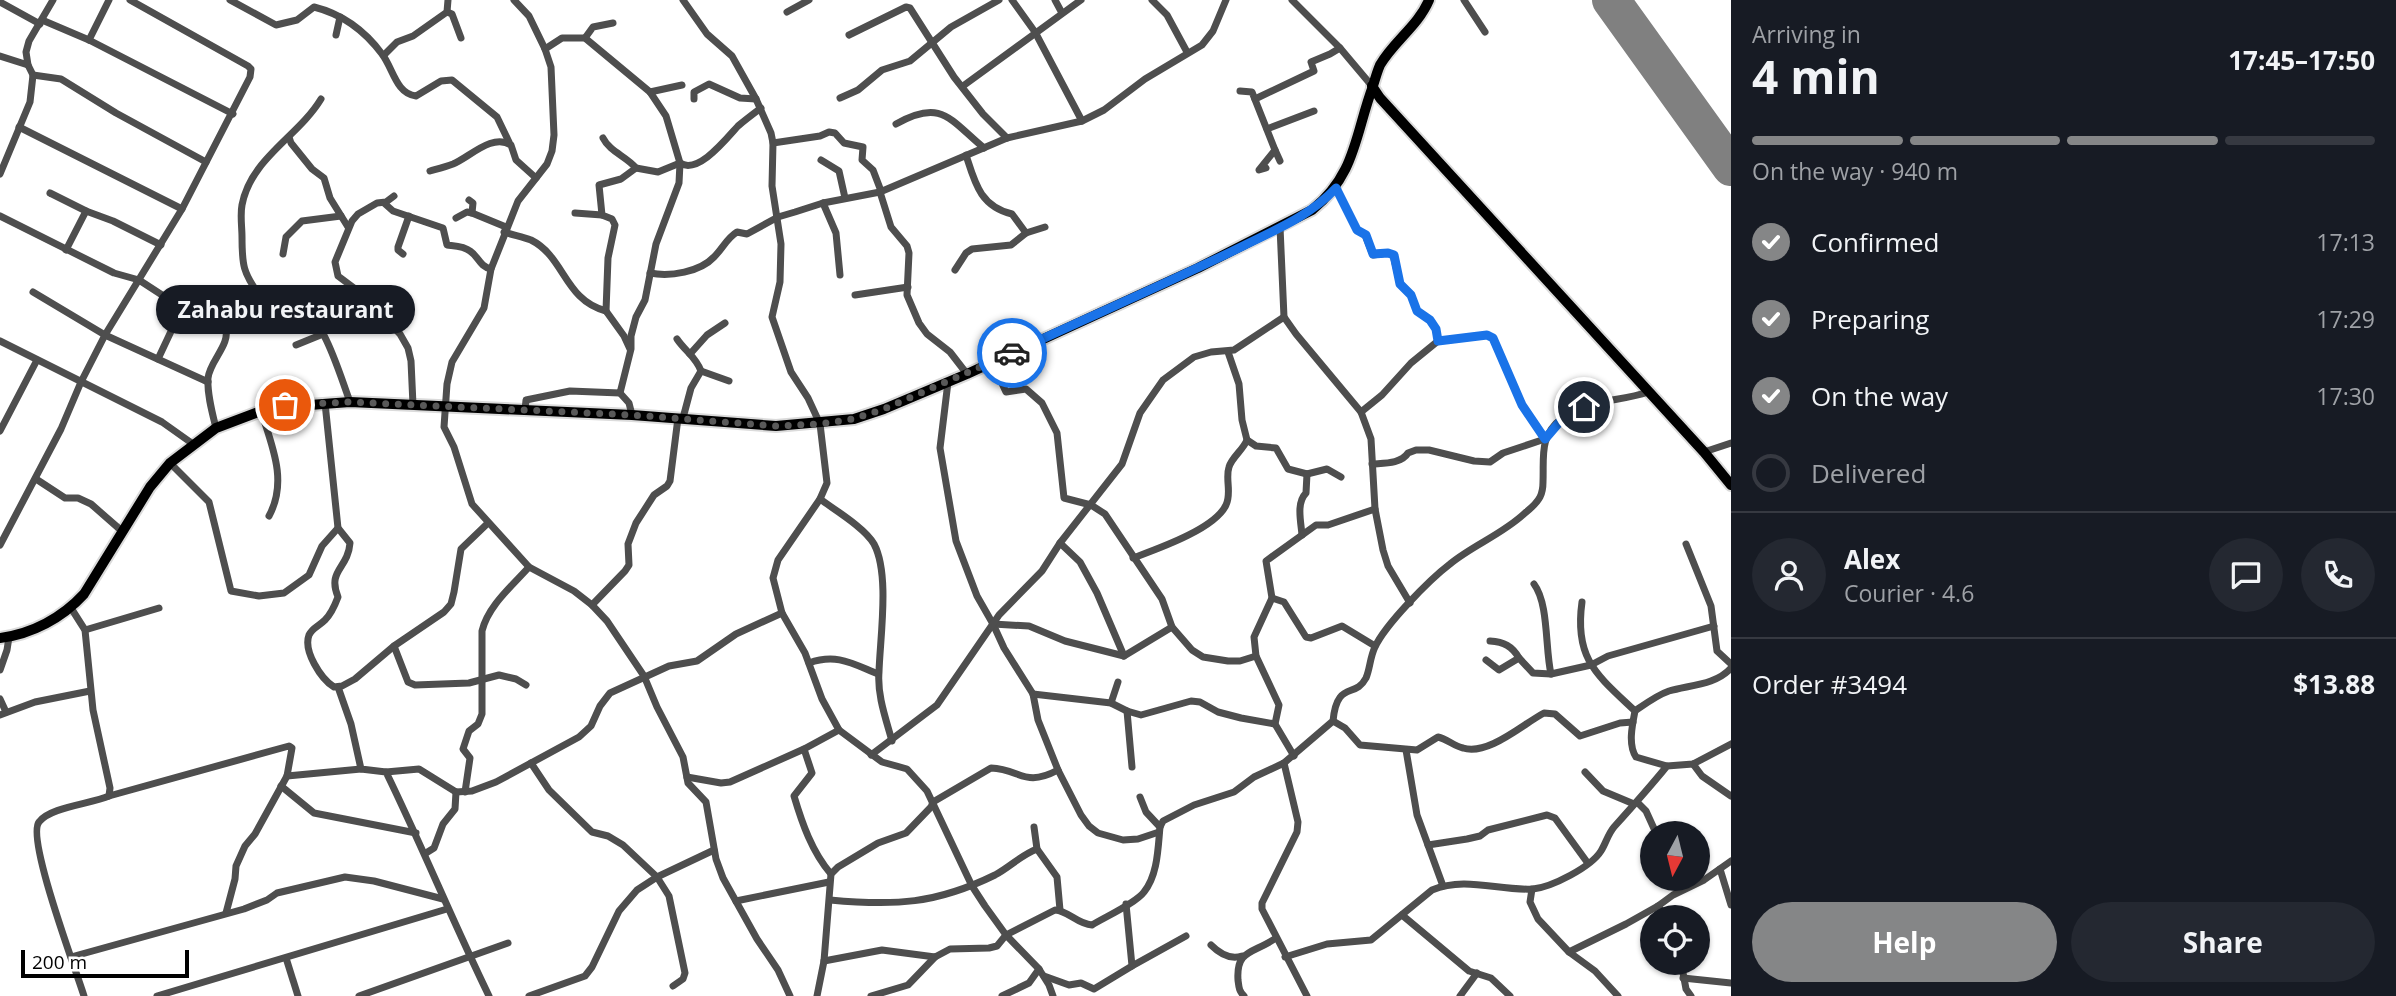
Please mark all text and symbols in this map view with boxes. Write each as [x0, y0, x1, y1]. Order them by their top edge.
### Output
text: Arriving in [1752, 18, 1861, 50]
text: 17:45–17:50 [2228, 42, 2375, 78]
text: 4 min [1752, 45, 1880, 107]
text: On the way · 940 m [1752, 155, 1958, 187]
icon: check [1752, 223, 1790, 261]
text: Confirmed [1811, 224, 1939, 260]
text: 17:13 [2316, 226, 2375, 258]
callout: Zahabu restaurant [156, 286, 414, 335]
text: Zahabu restaurant [178, 293, 393, 325]
icon: check [1752, 300, 1790, 338]
text: Preparing [1811, 301, 1929, 337]
text: 17:29 [2316, 303, 2375, 335]
courier [977, 318, 1047, 388]
icon: car [993, 334, 1031, 372]
pin [255, 375, 315, 435]
pin [1554, 377, 1614, 437]
icon: check [1752, 377, 1790, 415]
text: On the way [1811, 378, 1948, 414]
text: 17:30 [2316, 380, 2375, 412]
icon: bag [266, 386, 304, 424]
icon: home [1565, 388, 1603, 426]
text: Delivered [1811, 455, 1926, 491]
button: person [1752, 538, 1826, 612]
button: chat [2209, 538, 2283, 612]
button: phone [2301, 538, 2375, 612]
text: Alex [1844, 541, 1900, 577]
text: Courier · 4.6 [1844, 577, 1974, 609]
text: Order #3494 [1752, 666, 1907, 702]
text: $13.88 [2293, 666, 2375, 702]
north arrow [1640, 821, 1710, 891]
map controls [1640, 821, 1710, 975]
button: Help [1752, 902, 2057, 982]
button: Share [2071, 902, 2375, 982]
button: locate [1640, 905, 1710, 975]
scale bar [21, 947, 189, 979]
text: 200 m [32, 949, 87, 975]

